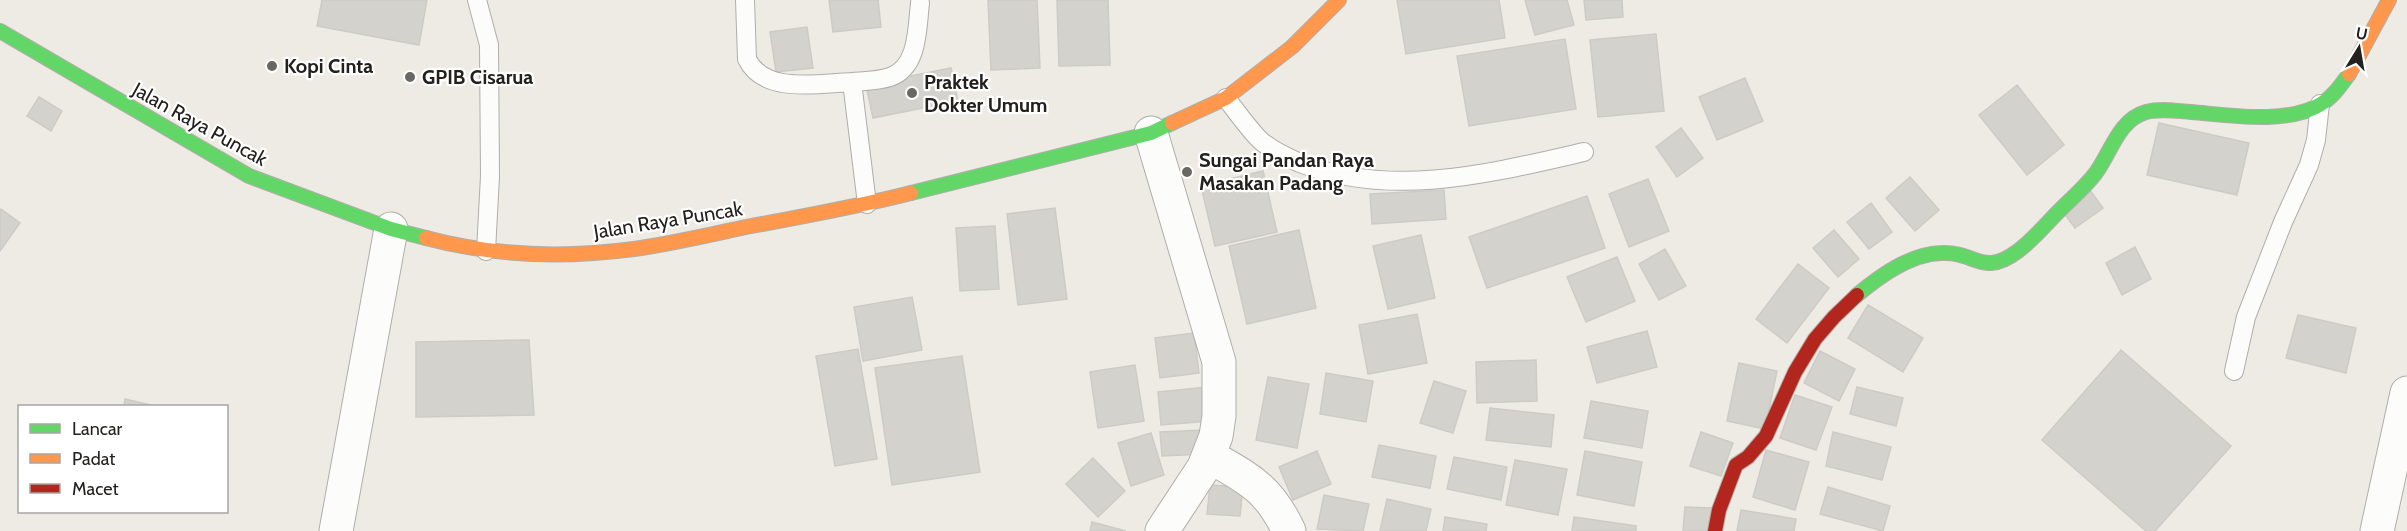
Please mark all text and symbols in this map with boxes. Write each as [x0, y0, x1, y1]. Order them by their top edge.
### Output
north arrow [2329, 18, 2389, 78]
text: U [2354, 23, 2369, 44]
place label: Kopi Cinta [284, 54, 373, 78]
marker: Kopi Cinta [265, 59, 279, 73]
place label: GPIB Cisarua [422, 65, 533, 89]
marker: GPIB Cisarua [403, 70, 417, 84]
place label: Praktek Dokter Umum [924, 70, 1047, 117]
street label: Jalan Raya Puncak [128, 77, 272, 171]
marker: Praktek Dokter Umum [905, 86, 919, 100]
place label: Sungai Pandan Raya Masakan Padang [1199, 148, 1374, 195]
marker: Sungai Pandan Raya Masakan Padang [1180, 165, 1194, 179]
street label: Jalan Raya Puncak [591, 196, 744, 244]
legend [18, 405, 228, 513]
text: Lancar [72, 418, 123, 440]
text: Padat [72, 448, 115, 470]
text: Macet [72, 478, 118, 500]

